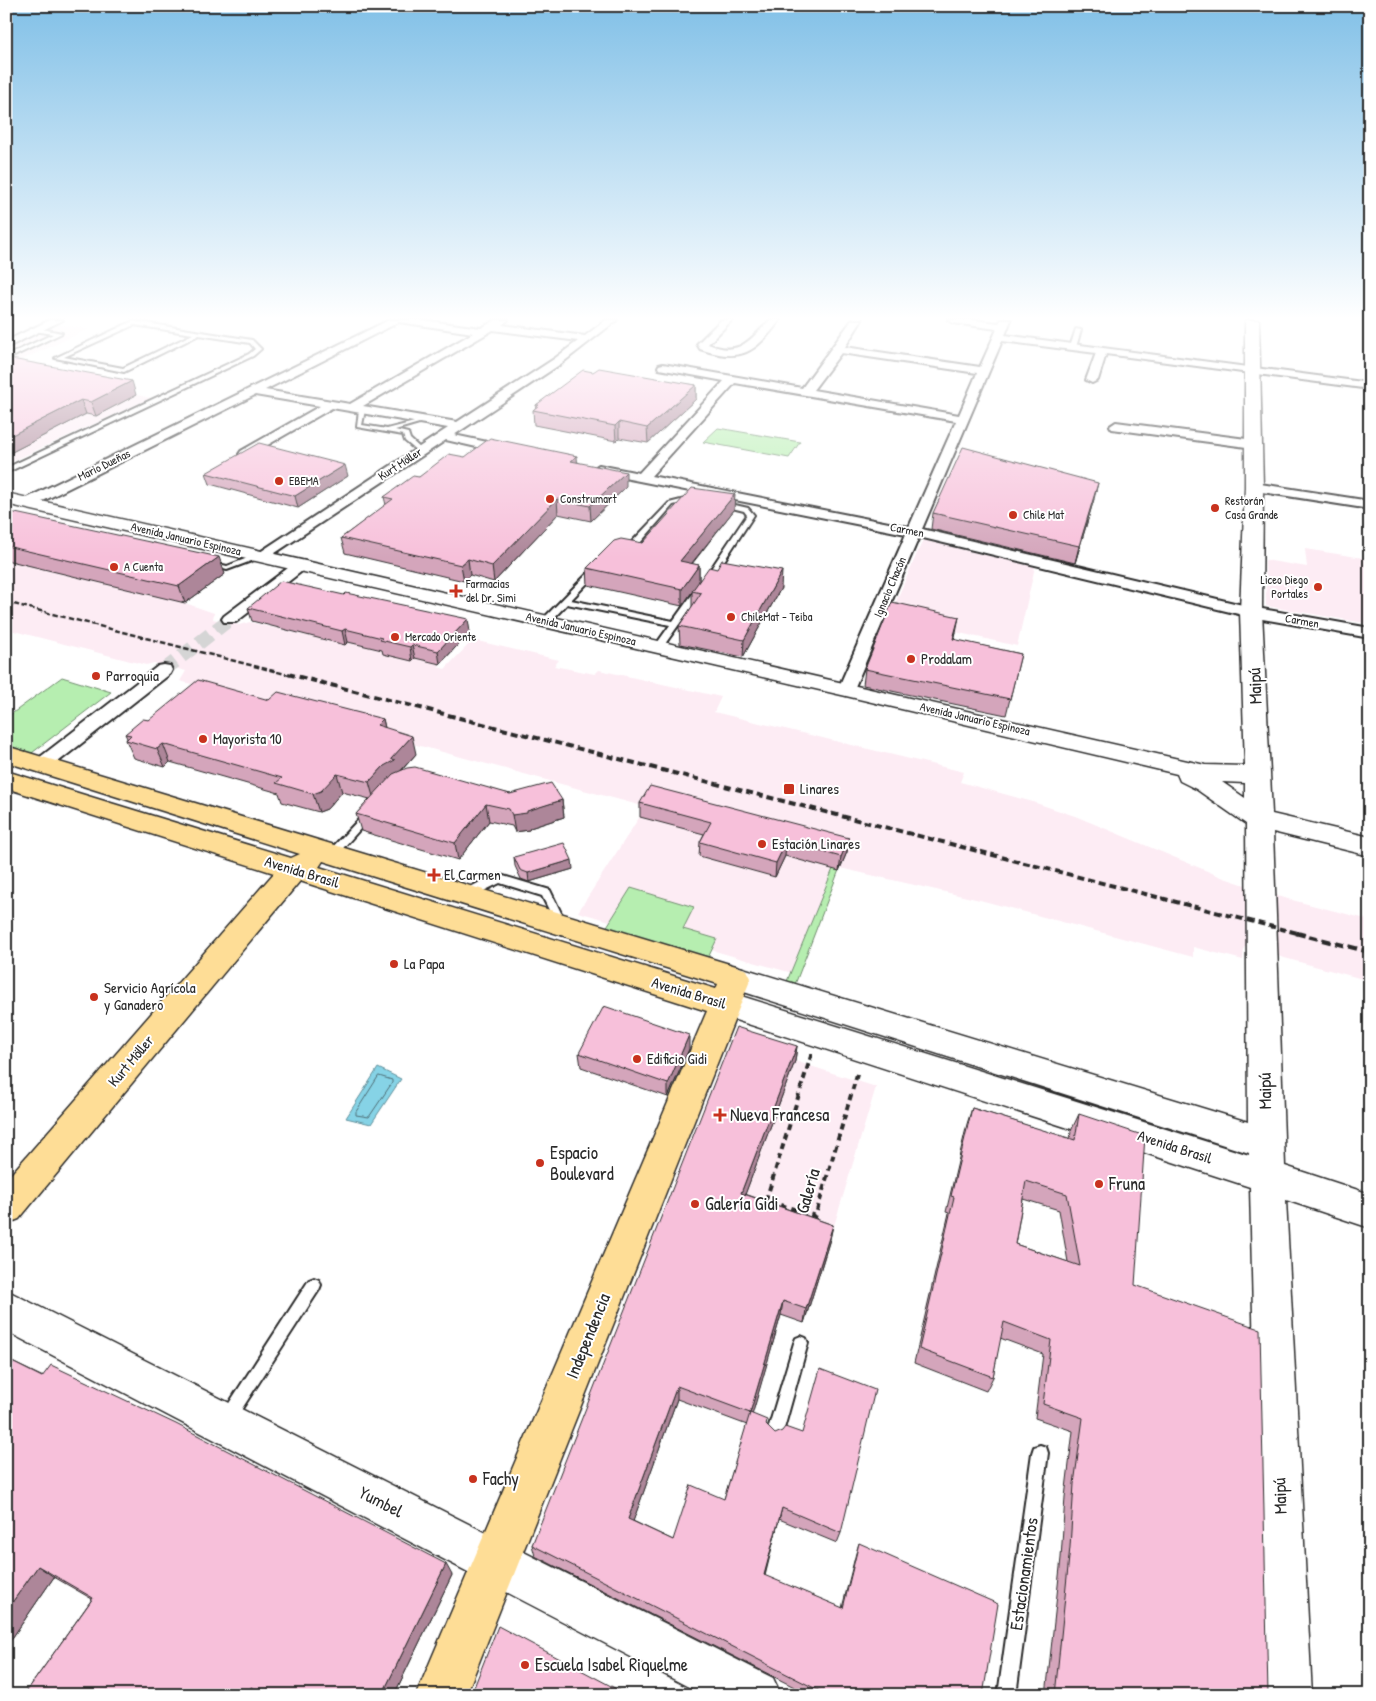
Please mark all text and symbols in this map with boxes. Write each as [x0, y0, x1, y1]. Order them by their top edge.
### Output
street label: Kurt Möller [374, 443, 425, 484]
street label: Mario Dueñas [75, 444, 133, 485]
place label: EBEMA [289, 472, 319, 489]
marker: EBEMA [273, 475, 285, 487]
place label: Construmart [560, 490, 617, 507]
place label: Restorán Casa Grande [1225, 492, 1279, 523]
marker: Construmart [544, 493, 556, 505]
marker: Restorán Casa Grande [1209, 502, 1221, 514]
place label: Chile Mat [1023, 506, 1065, 523]
marker: Chile Mat [1007, 509, 1019, 521]
street label: Avenida Januario Espinoza [129, 518, 243, 560]
street label: Carmen [889, 518, 926, 541]
street label: Ignacio Chacón [869, 554, 910, 620]
place label: A Cuenta [124, 558, 163, 575]
marker: A Cuenta [108, 561, 120, 573]
place label: Liceo Diego Portales [1260, 571, 1308, 602]
place label: Farmacias del Dr. Simi [465, 575, 516, 606]
marker: Liceo Diego Portales [1312, 581, 1324, 593]
marker: Farmacias del Dr. Simi [450, 585, 462, 597]
street label: Avenida Januario Espinoza [524, 608, 638, 650]
place label: ChileMat - Teiba [741, 608, 813, 625]
street label: Carmen [1284, 609, 1320, 632]
marker: ChileMat - Teiba [725, 611, 737, 623]
place label: Mercado Oriente [405, 628, 476, 645]
marker: Mercado Oriente [389, 631, 401, 643]
place label: Prodalam [921, 648, 972, 669]
marker: Prodalam [905, 653, 917, 665]
place label: Parroquia [106, 665, 159, 686]
street label: Maipú [1241, 667, 1268, 705]
marker: Parroquia [90, 670, 102, 682]
street label: Avenida Januario Espinoza [918, 698, 1032, 740]
place label: Mayorista 10 [213, 728, 282, 749]
marker: Mayorista 10 [197, 733, 209, 745]
place label: Linares [800, 778, 839, 799]
marker: Linares [782, 782, 796, 796]
place label: Estación Linares [772, 833, 860, 854]
marker: Estación Linares [756, 838, 768, 850]
street label: Avenida Brasil [262, 850, 342, 893]
place label: El Carmen [444, 864, 501, 885]
marker: El Carmen [428, 869, 440, 881]
place label: La Papa [404, 953, 444, 974]
marker: La Papa [388, 958, 400, 970]
street label: Avenida Brasil [649, 971, 729, 1014]
place label: Servicio Agrícola y Ganadero [104, 977, 196, 1015]
marker: Servicio Agrícola y Ganadero [88, 991, 100, 1003]
street label: Kurt Möller [103, 1030, 159, 1091]
place label: Edificio Gidi [647, 1048, 707, 1069]
marker: Edificio Gidi [631, 1053, 643, 1065]
street label: Maipú [1252, 1072, 1277, 1110]
place label: Nueva Francesa [730, 1102, 829, 1127]
marker: Nueva Francesa [714, 1109, 726, 1121]
street label: Avenida Brasil [1135, 1125, 1215, 1168]
place label: Espacio Boulevard [550, 1140, 614, 1186]
marker: Espacio Boulevard [534, 1157, 546, 1169]
street label: Galería [789, 1165, 826, 1216]
place label: Fruna [1108, 1171, 1145, 1196]
marker: Fruna [1093, 1178, 1105, 1190]
place label: Galería Gidi [705, 1191, 779, 1216]
marker: Galería Gidi [689, 1198, 701, 1210]
street label: Independencia [559, 1289, 616, 1382]
place label: Fachy [482, 1466, 519, 1491]
marker: Fachy [467, 1473, 479, 1485]
street label: Maipú [1266, 1477, 1293, 1515]
street label: Yumbel [355, 1480, 408, 1523]
street label: Estacionamientos [1003, 1516, 1044, 1632]
place label: Escuela Isabel Riquelme [535, 1652, 688, 1677]
marker: Escuela Isabel Riquelme [519, 1659, 531, 1671]

